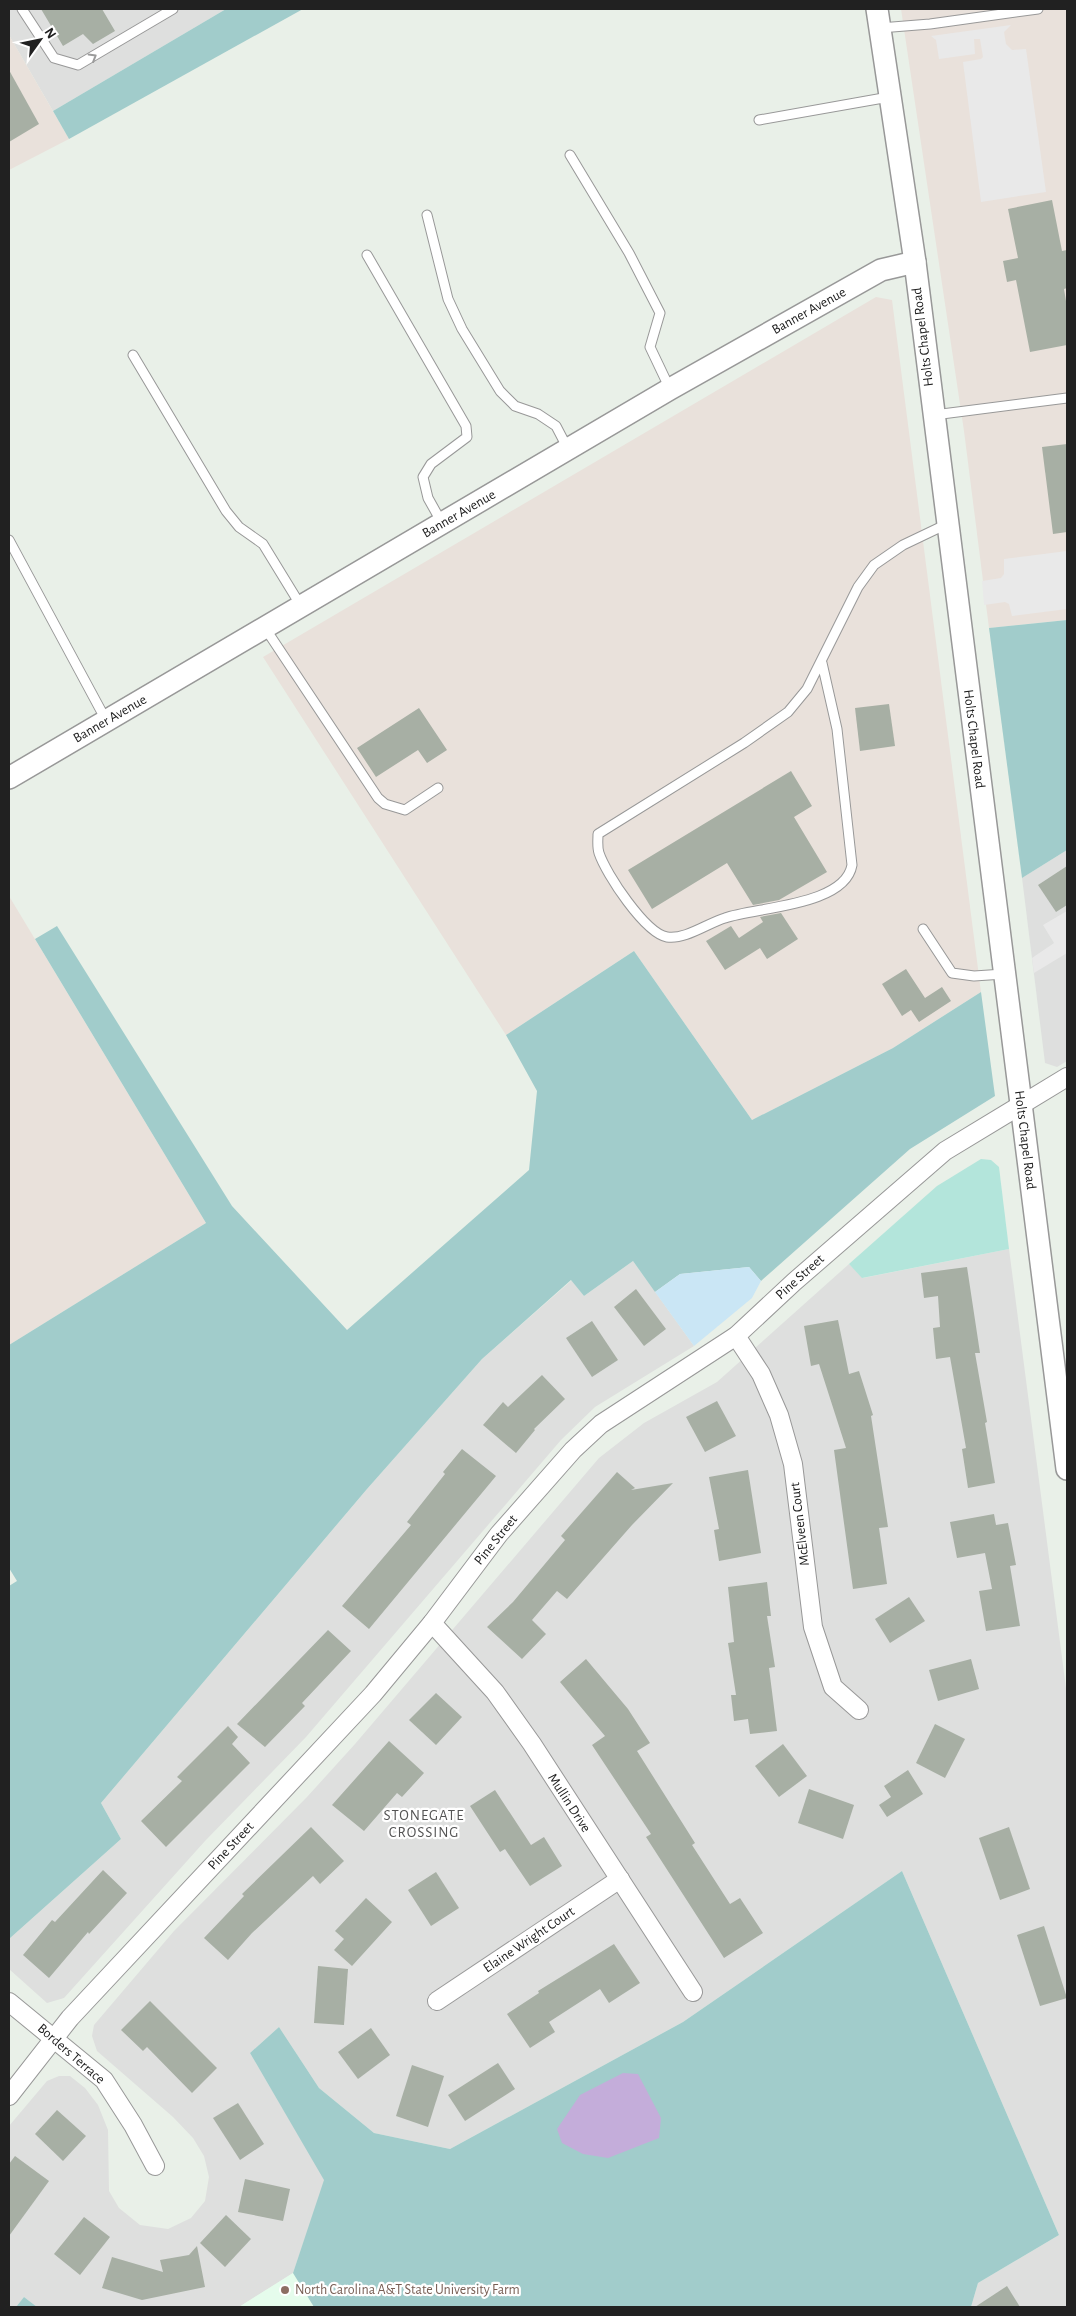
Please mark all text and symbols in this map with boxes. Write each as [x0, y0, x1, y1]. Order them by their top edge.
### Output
north arrow [15, 15, 65, 65]
text: N [42, 26, 59, 41]
one-way arrow [87, 53, 96, 63]
street label: Banner Avenue [770, 285, 848, 337]
street label: Holts Chapel Road [910, 287, 936, 387]
street label: Banner Avenue [420, 487, 498, 541]
street label: Holts Chapel Road [961, 689, 987, 789]
street label: Banner Avenue [71, 692, 149, 746]
street label: Holts Chapel Road [1012, 1090, 1038, 1190]
street label: Pine Street [773, 1252, 827, 1302]
street label: McElveen Court [788, 1481, 812, 1567]
street label: Pine Street [472, 1512, 521, 1568]
street label: Mullin Drive [545, 1771, 593, 1835]
district label: STONEGATE CROSSING [384, 1808, 464, 1840]
street label: Pine Street [206, 1819, 257, 1873]
street label: Elaine Wright Court [481, 1904, 578, 1976]
street label: Borders Terrace [35, 2021, 107, 2087]
place label: North Carolina A&T State University Farm [295, 2283, 520, 2297]
marker: North Carolina A&T State University Farm [279, 2284, 291, 2296]

